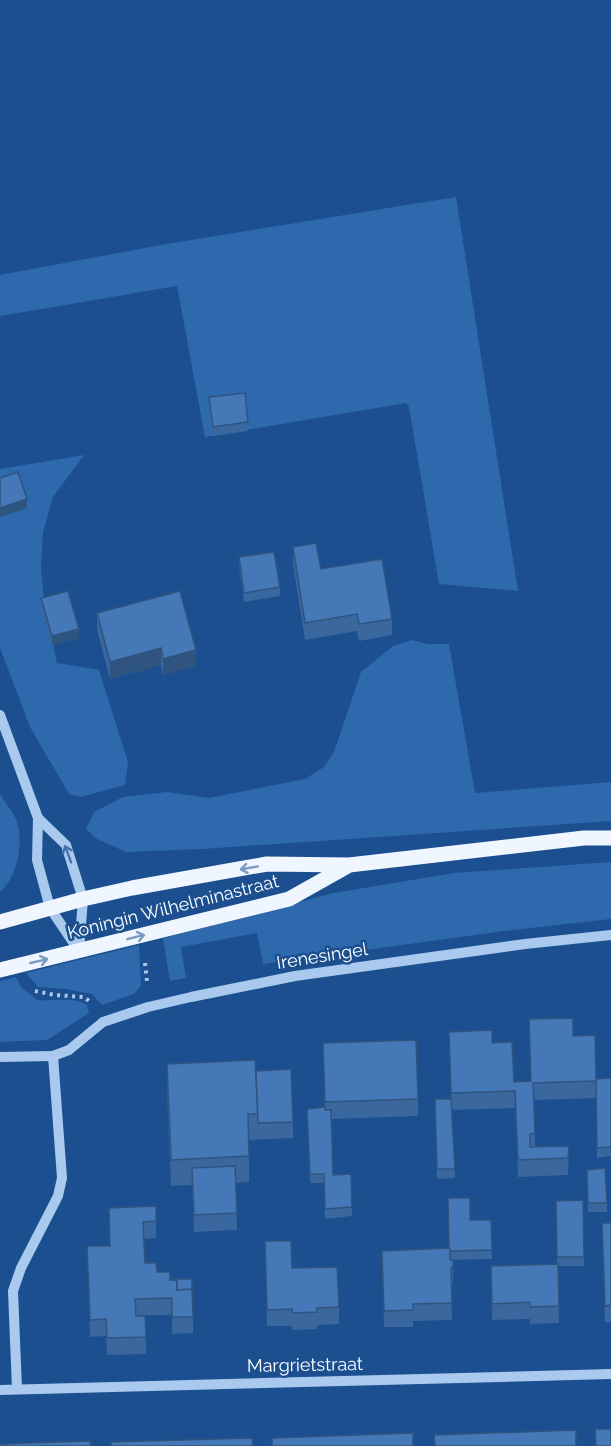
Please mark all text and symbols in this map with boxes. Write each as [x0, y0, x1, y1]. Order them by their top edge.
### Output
one-way arrow [62, 845, 73, 863]
one-way arrow [239, 862, 259, 873]
street label: Koningin Wilhelminastraat [65, 870, 281, 943]
one-way arrow [126, 930, 145, 942]
street label: Irenesingel [275, 938, 369, 973]
one-way arrow [30, 954, 49, 966]
street label: Margrietstraat [247, 1353, 363, 1376]

